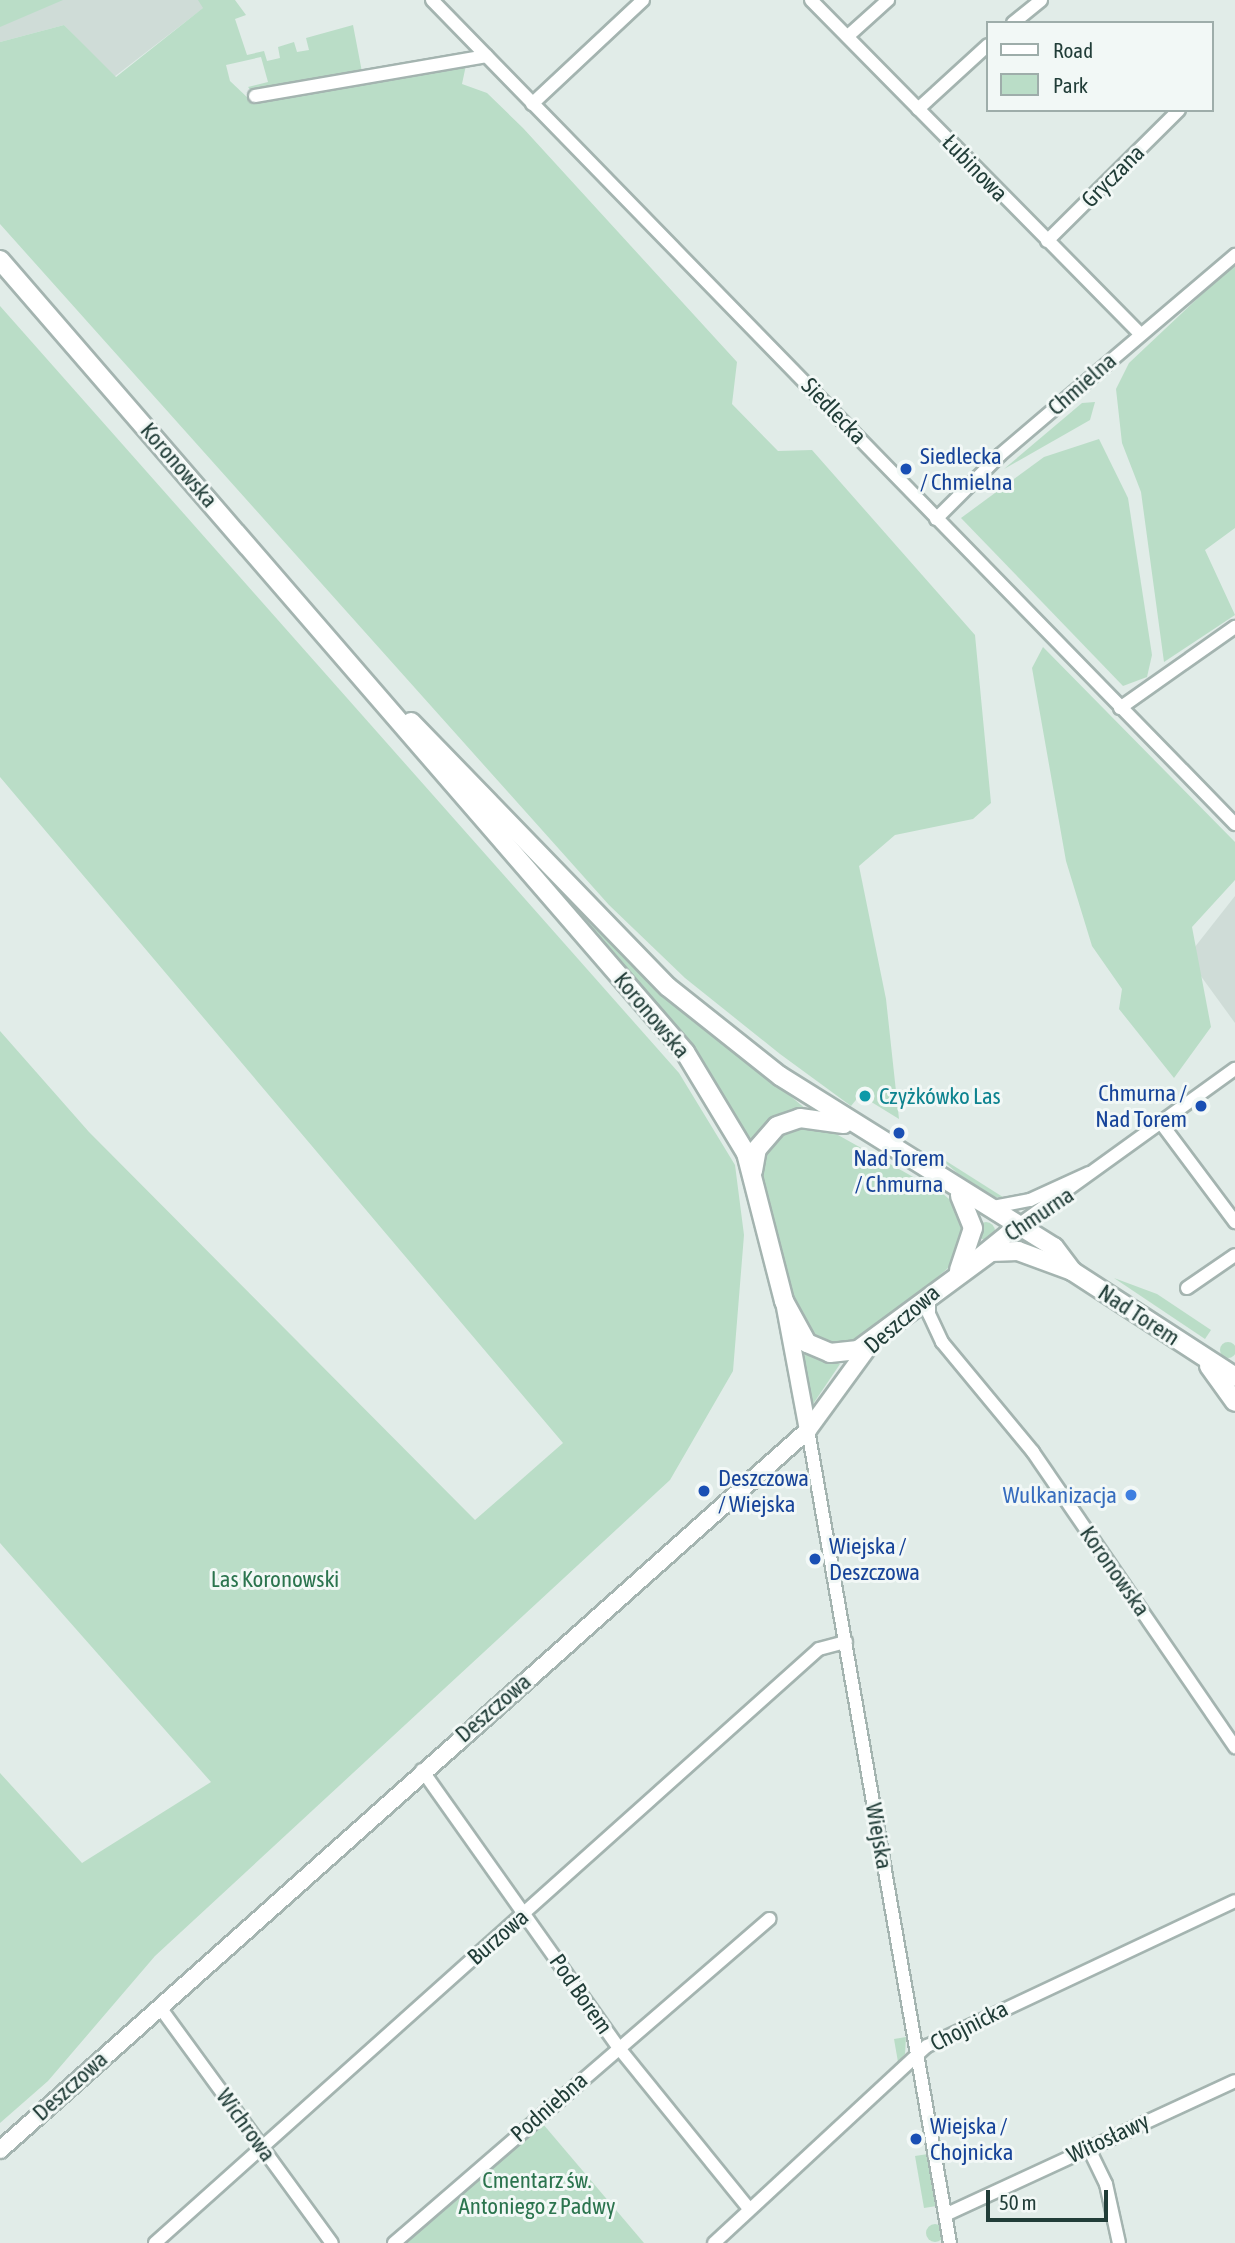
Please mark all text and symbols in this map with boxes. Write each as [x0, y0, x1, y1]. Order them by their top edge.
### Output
legend [986, 21, 1214, 112]
text: Road [1053, 38, 1093, 62]
text: Park [1053, 73, 1088, 97]
street label: Łubinowa [937, 129, 1013, 207]
street label: Gryczana [1076, 139, 1150, 213]
street label: Chmielna [1042, 347, 1122, 421]
street label: Siedlecka [796, 372, 872, 450]
street label: Koronowska [135, 417, 223, 513]
place label: Siedlecka / Chmielna [920, 442, 1013, 496]
marker: Siedlecka / Chmielna [898, 461, 914, 477]
street label: Koronowska [608, 966, 696, 1064]
place label: Chmurna / Nad Torem [1095, 1079, 1187, 1133]
place label: Czyżkówko Las [879, 1082, 1001, 1110]
marker: Czyżkówko Las [857, 1088, 873, 1104]
marker: Chmurna / Nad Torem [1193, 1098, 1209, 1114]
marker: Nad Torem / Chmurna [891, 1125, 907, 1141]
place label: Nad Torem / Chmurna [853, 1144, 945, 1198]
street label: Chmurna [999, 1181, 1079, 1247]
street label: Nad Torem [1093, 1278, 1185, 1352]
street label: Deszczowa [859, 1279, 945, 1359]
place label: Deszczowa / Wiejska [718, 1464, 809, 1518]
place label: Wulkanizacja [1003, 1481, 1117, 1509]
marker: Deszczowa / Wiejska [696, 1483, 712, 1499]
marker: Wulkanizacja [1123, 1487, 1139, 1503]
street label: Koronowska [1074, 1521, 1156, 1621]
place label: Wiejska / Deszczowa [829, 1532, 920, 1586]
marker: Wiejska / Deszczowa [807, 1551, 823, 1567]
park label: Las Koronowski [211, 1565, 339, 1593]
street label: Deszczowa [450, 1668, 536, 1748]
street label: Wiejska [860, 1801, 898, 1871]
street label: Burzowa [462, 1903, 534, 1971]
street label: Pod Borem [543, 1949, 619, 2039]
street label: Chojnicka [926, 1995, 1012, 2057]
street label: Deszczowa [27, 2045, 113, 2127]
street label: Podniebna [505, 2066, 593, 2148]
street label: Wichrowa [210, 2083, 282, 2167]
street label: Witosławy [1063, 2107, 1153, 2169]
place label: Wiejska / Chojnicka [930, 2112, 1013, 2166]
marker: Wiejska / Chojnicka [908, 2131, 924, 2147]
park label: Cmentarz św. Antoniego z Padwy [459, 2166, 615, 2220]
scale bar [990, 2176, 1112, 2220]
text: 50 m [999, 2190, 1037, 2214]

